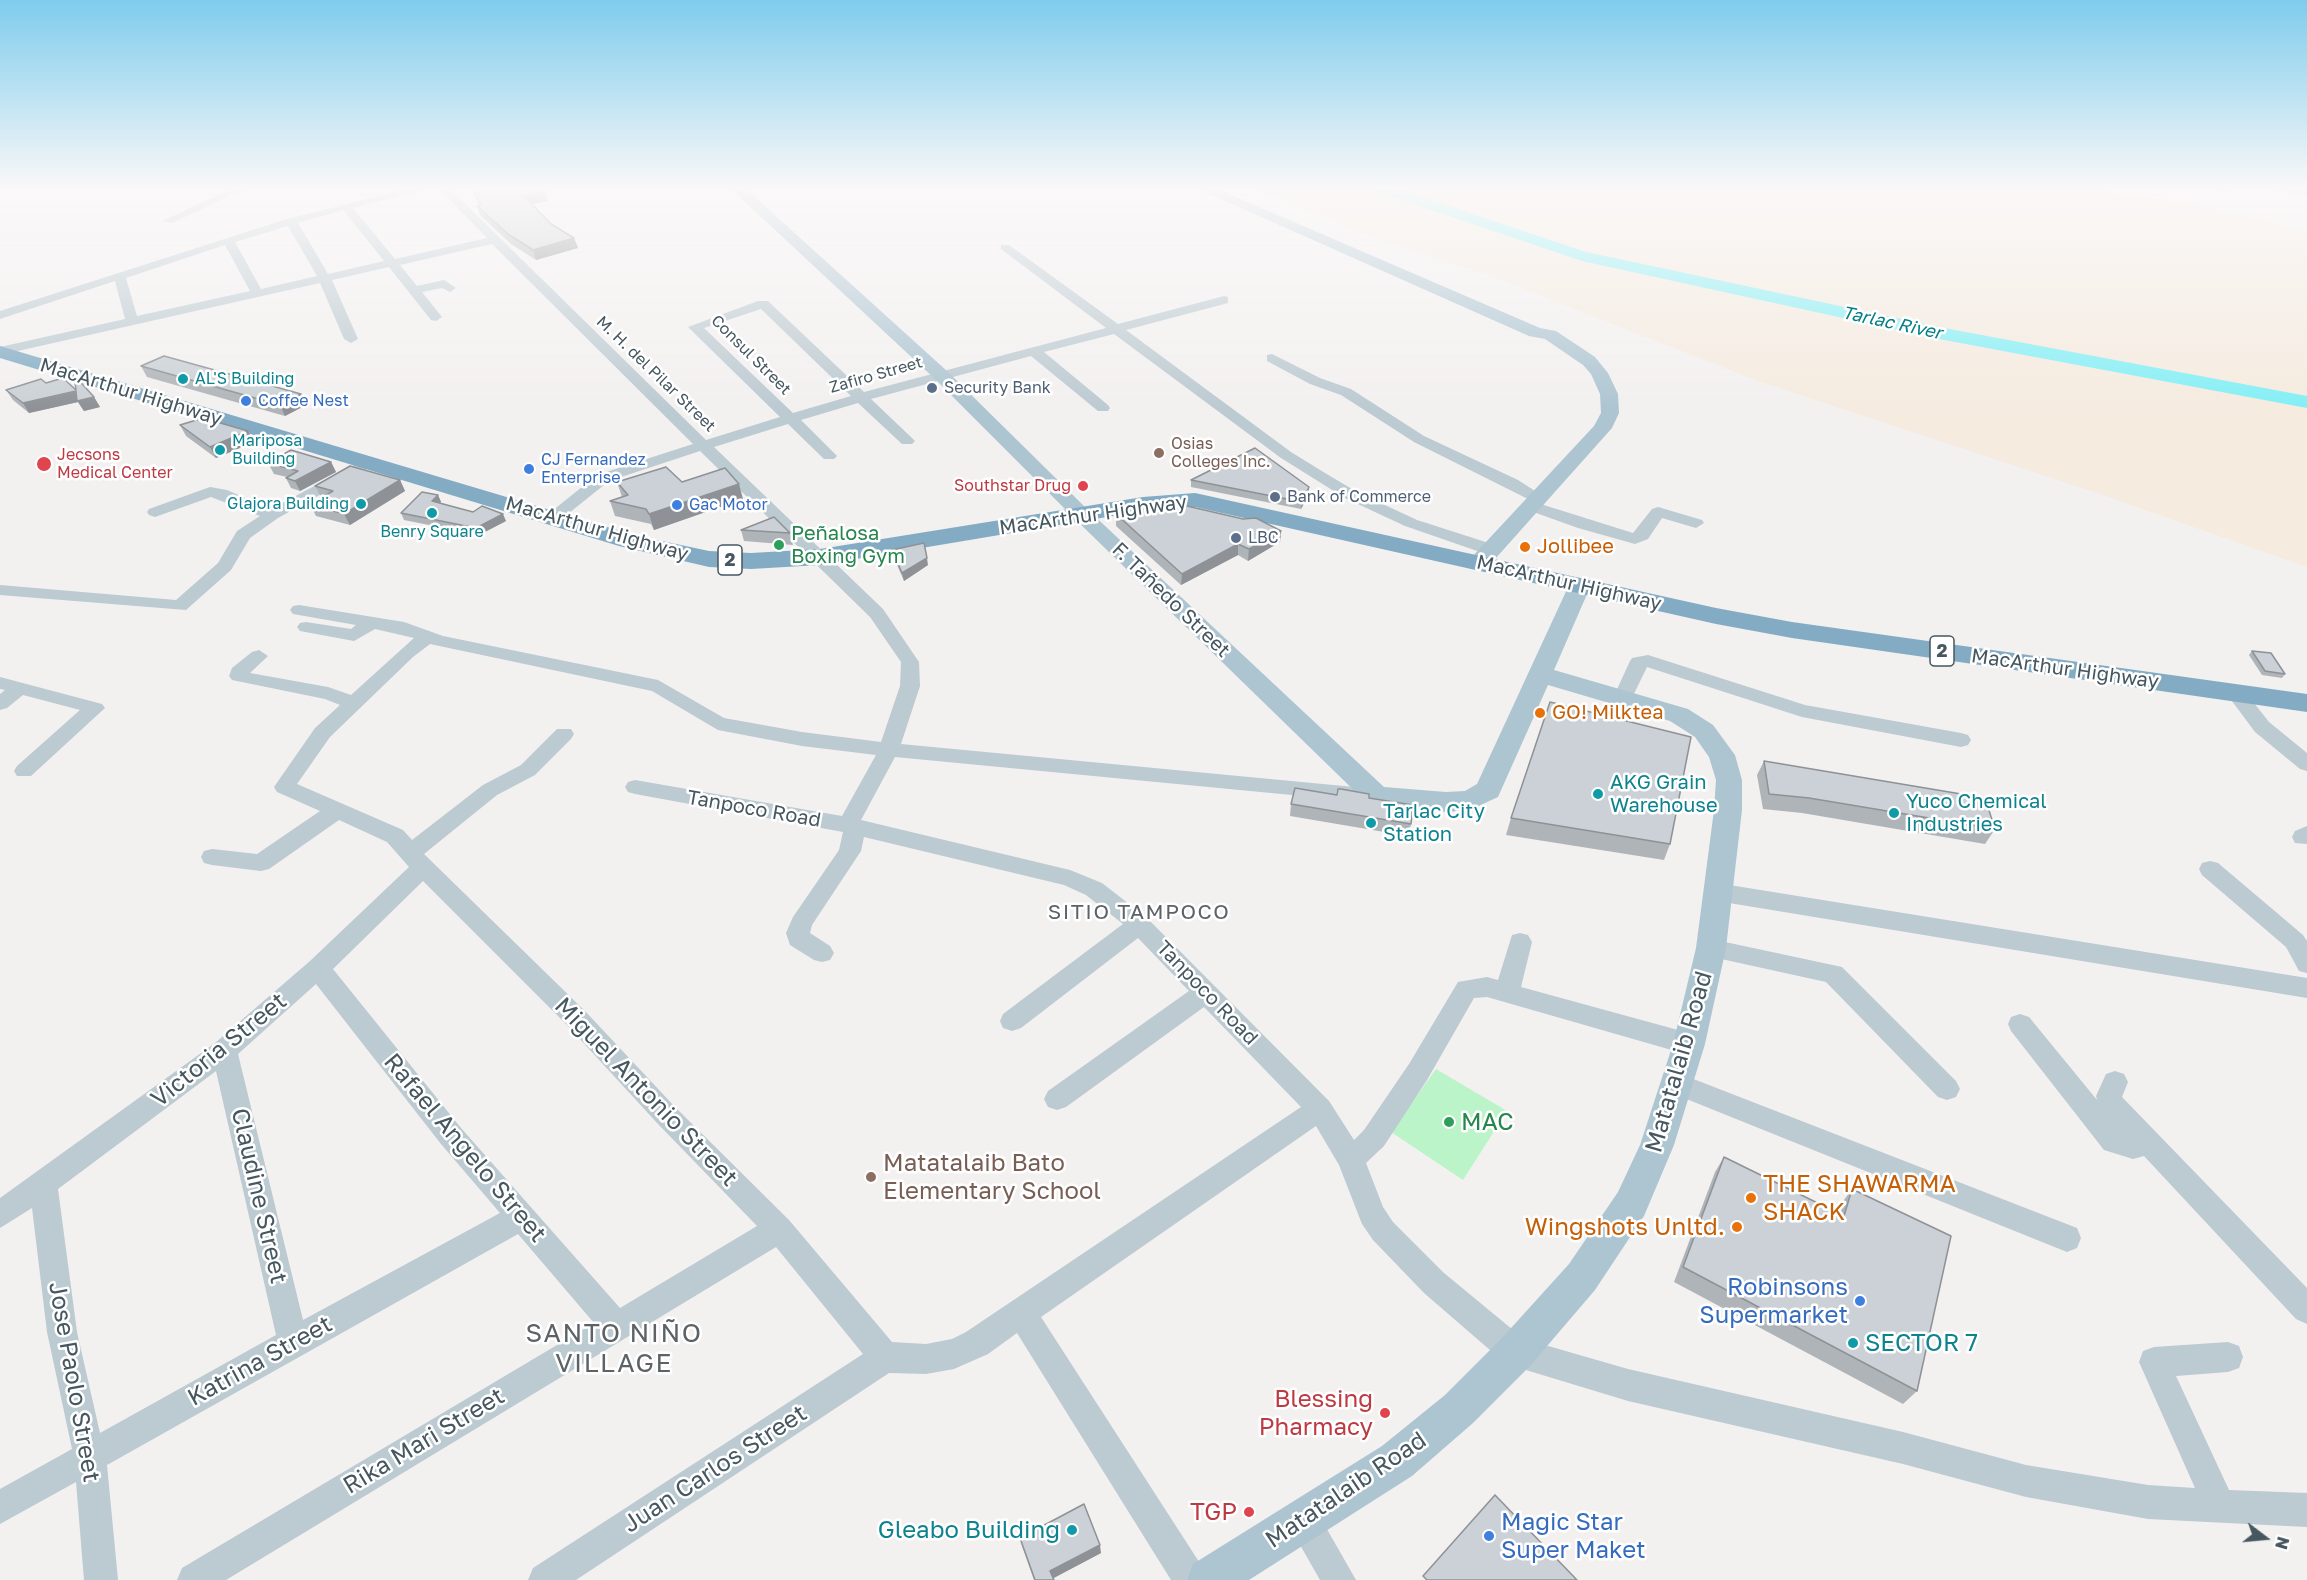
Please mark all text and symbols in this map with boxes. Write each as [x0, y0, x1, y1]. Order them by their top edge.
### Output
water label: Tarlac River [1840, 302, 1944, 344]
street label: Consul Street [707, 311, 795, 399]
street label: M. H. del Pilar Street [592, 312, 720, 436]
street label: MacArthur Highway [37, 353, 225, 431]
street label: Zafiro Street [827, 353, 925, 397]
place label: AL'S Building [195, 369, 294, 389]
marker: AL'S Building [176, 372, 190, 386]
place label: Security Bank [944, 378, 1051, 398]
marker: Security Bank [925, 381, 939, 395]
place label: Coffee Nest [258, 391, 349, 411]
marker: Coffee Nest [239, 394, 253, 408]
place label: Mariposa Building [232, 431, 302, 469]
place label: Osias Colleges Inc. [1171, 434, 1271, 472]
marker: Mariposa Building [213, 443, 227, 457]
place label: Jecsons Medical Center [57, 445, 173, 483]
marker: Osias Colleges Inc. [1152, 446, 1166, 460]
place label: CJ Fernandez Enterprise [541, 450, 646, 488]
marker: Jecsons Medical Center [35, 455, 53, 473]
marker: CJ Fernandez Enterprise [522, 462, 536, 476]
place label: Southstar Drug [954, 476, 1071, 496]
marker: Southstar Drug [1076, 479, 1090, 493]
place label: Bank of Commerce [1287, 487, 1431, 507]
street label: MacArthur Highway [998, 490, 1188, 540]
marker: Bank of Commerce [1268, 490, 1282, 504]
street label: MacArthur Highway [503, 491, 691, 567]
place label: Glajora Building [227, 494, 349, 514]
place label: Gac Motor [689, 495, 768, 515]
marker: Glajora Building [354, 497, 368, 511]
marker: Gac Motor [670, 498, 684, 512]
marker: Benry Square [425, 506, 439, 520]
place label: Benry Square [380, 522, 484, 542]
place label: Peñalosa Boxing Gym [791, 522, 905, 569]
place label: LBC [1248, 528, 1279, 548]
marker: LBC [1229, 531, 1243, 545]
place label: Jollibee [1537, 535, 1614, 559]
marker: Peñalosa Boxing Gym [772, 538, 786, 552]
street label: F. Tañedo Street [1107, 538, 1235, 662]
marker: Jollibee [1518, 540, 1532, 554]
road number: 2 [718, 545, 742, 575]
street label: MacArthur Highway [1474, 550, 1664, 616]
road number: 2 [1930, 636, 1954, 666]
street label: MacArthur Highway [1970, 644, 2160, 694]
place label: GO! Milktea [1552, 701, 1663, 725]
marker: GO! Milktea [1533, 706, 1547, 720]
place label: AKG Grain Warehouse [1610, 771, 1717, 818]
street label: Tanpoco Road [685, 785, 823, 833]
marker: AKG Grain Warehouse [1591, 787, 1605, 801]
place label: Yuco Chemical Industries [1906, 790, 2047, 837]
place label: Tarlac City Station [1383, 800, 1485, 847]
marker: Yuco Chemical Industries [1887, 806, 1901, 820]
marker: Tarlac City Station [1364, 816, 1378, 830]
district label: SITIO TAMPOCO [1048, 899, 1230, 925]
street label: Tanpoco Road [1151, 936, 1263, 1050]
street label: Matatalaib Road [1639, 968, 1719, 1156]
street label: Victoria Street [145, 987, 293, 1113]
street label: Miguel Antonio Street [548, 992, 744, 1192]
street label: Rafael Angelo Street [378, 1048, 552, 1248]
street label: Claudine Street [225, 1106, 293, 1286]
place label: MAC [1461, 1108, 1514, 1136]
marker: MAC [1442, 1115, 1456, 1129]
place label: Matatalaib Bato Elementary School [883, 1149, 1101, 1205]
marker: Matatalaib Bato Elementary School [864, 1170, 878, 1184]
place label: THE SHAWARMA SHACK [1763, 1170, 1956, 1226]
marker: THE SHAWARMA SHACK [1744, 1191, 1758, 1205]
place label: Wingshots Unltd. [1525, 1213, 1725, 1241]
marker: Wingshots Unltd. [1730, 1220, 1744, 1234]
place label: Robinsons Supermarket [1699, 1273, 1848, 1329]
street label: Jose Paolo Street [42, 1280, 106, 1484]
marker: Robinsons Supermarket [1853, 1294, 1867, 1308]
street label: Katrina Street [183, 1310, 337, 1412]
district label: SANTO NIÑO VILLAGE [526, 1318, 702, 1380]
place label: SECTOR 7 [1865, 1329, 1978, 1357]
marker: SECTOR 7 [1846, 1336, 1860, 1350]
street label: Rika Mari Street [338, 1382, 510, 1500]
place label: Blessing Pharmacy [1259, 1385, 1373, 1441]
street label: Juan Carlos Street [618, 1399, 812, 1539]
marker: Blessing Pharmacy [1378, 1406, 1392, 1420]
street label: Matatalaib Road [1260, 1426, 1432, 1554]
place label: TGP [1190, 1498, 1237, 1526]
marker: TGP [1242, 1505, 1256, 1519]
place label: Magic Star Super Maket [1501, 1508, 1646, 1564]
north arrow [2235, 1508, 2295, 1568]
place label: Gleabo Building [878, 1516, 1060, 1544]
marker: Gleabo Building [1065, 1523, 1079, 1537]
marker: Magic Star Super Maket [1482, 1529, 1496, 1543]
text: N [2271, 1534, 2294, 1552]

